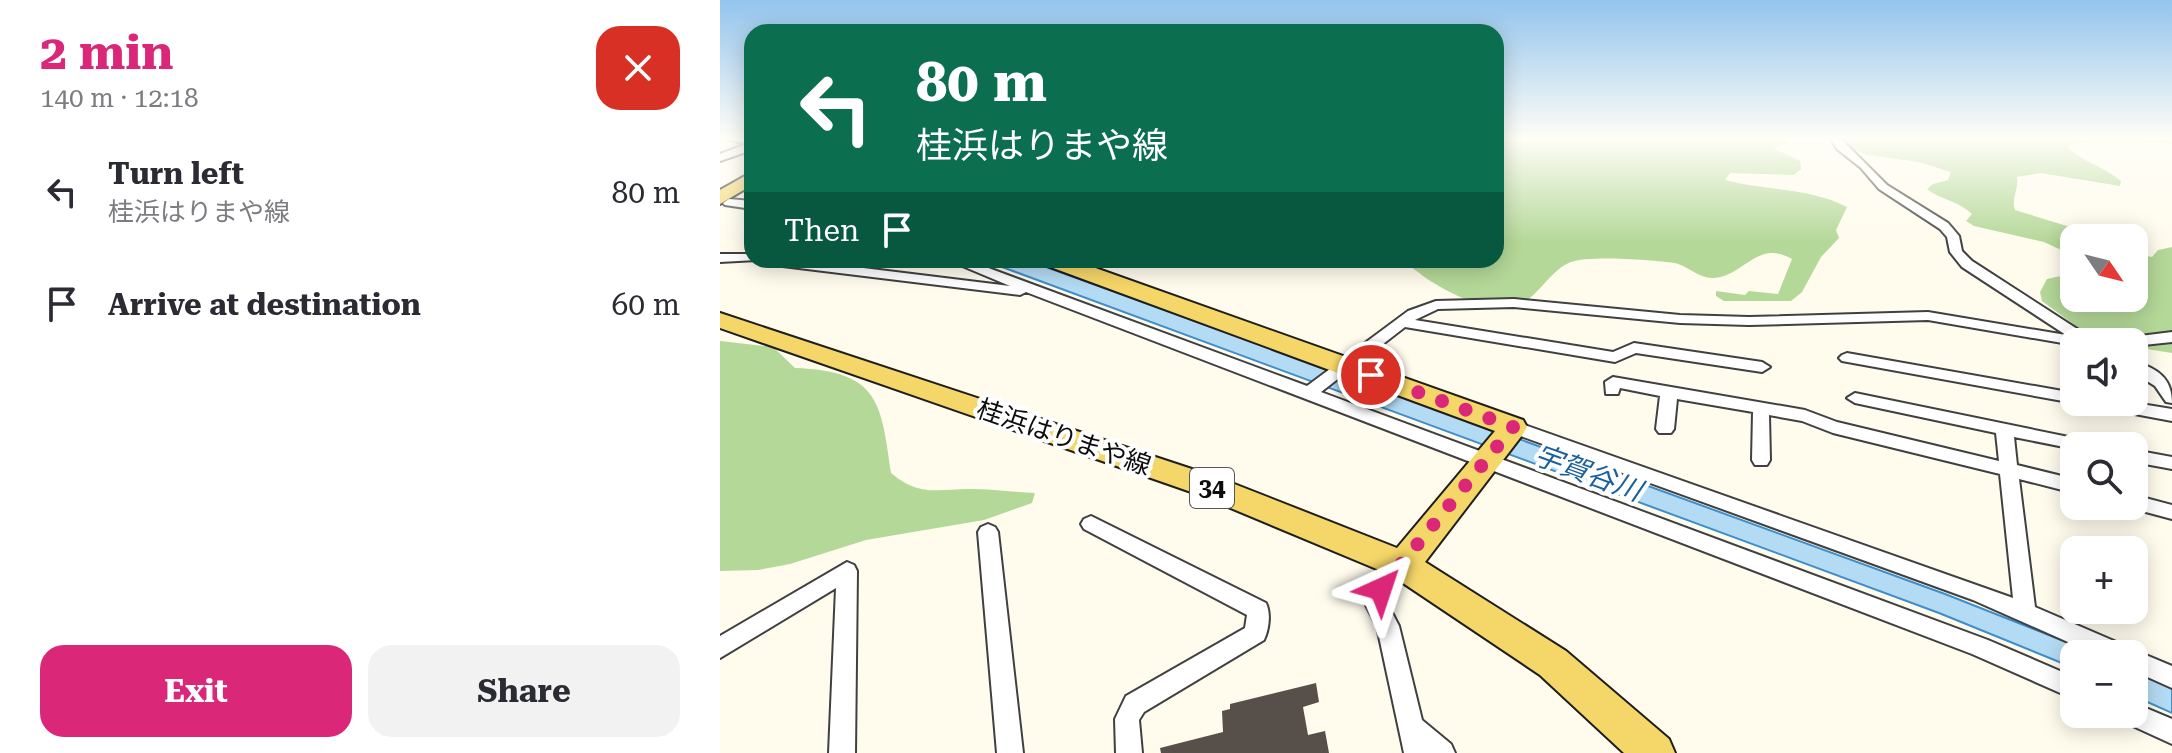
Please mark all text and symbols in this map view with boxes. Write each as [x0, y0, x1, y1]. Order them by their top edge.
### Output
text: 2 min [40, 25, 173, 81]
button: close [596, 26, 680, 110]
text: 80 m [916, 49, 1047, 115]
icon: left [784, 56, 888, 160]
text: 140 m · 12:18 [40, 83, 199, 113]
text: 桂浜はりまや線 [916, 125, 1168, 167]
text: Turn left [108, 156, 244, 191]
icon: left [40, 170, 84, 214]
text: 80 m [611, 175, 680, 210]
text: 桂浜はりまや線 [108, 197, 290, 227]
icon: arrive [875, 208, 919, 252]
text: Then [784, 213, 859, 248]
north arrow [2060, 224, 2148, 312]
map controls [2060, 224, 2148, 728]
icon: arrive [40, 282, 84, 326]
text: Arrive at destination [108, 287, 421, 322]
text: 60 m [611, 287, 680, 322]
button: sound [2060, 328, 2148, 416]
pin [1337, 341, 1405, 409]
icon: arrive [1349, 353, 1393, 397]
street label: 桂浜はりまや線 [973, 393, 1155, 481]
button: search [2060, 432, 2148, 520]
water label: 宇賀谷川 [1530, 438, 1649, 509]
road number: 34 [1190, 468, 1234, 508]
button: + [2060, 536, 2148, 624]
position arrow [1339, 547, 1423, 631]
button: − [2060, 640, 2148, 728]
button: Exit [40, 645, 352, 737]
button: Share [368, 645, 680, 737]

